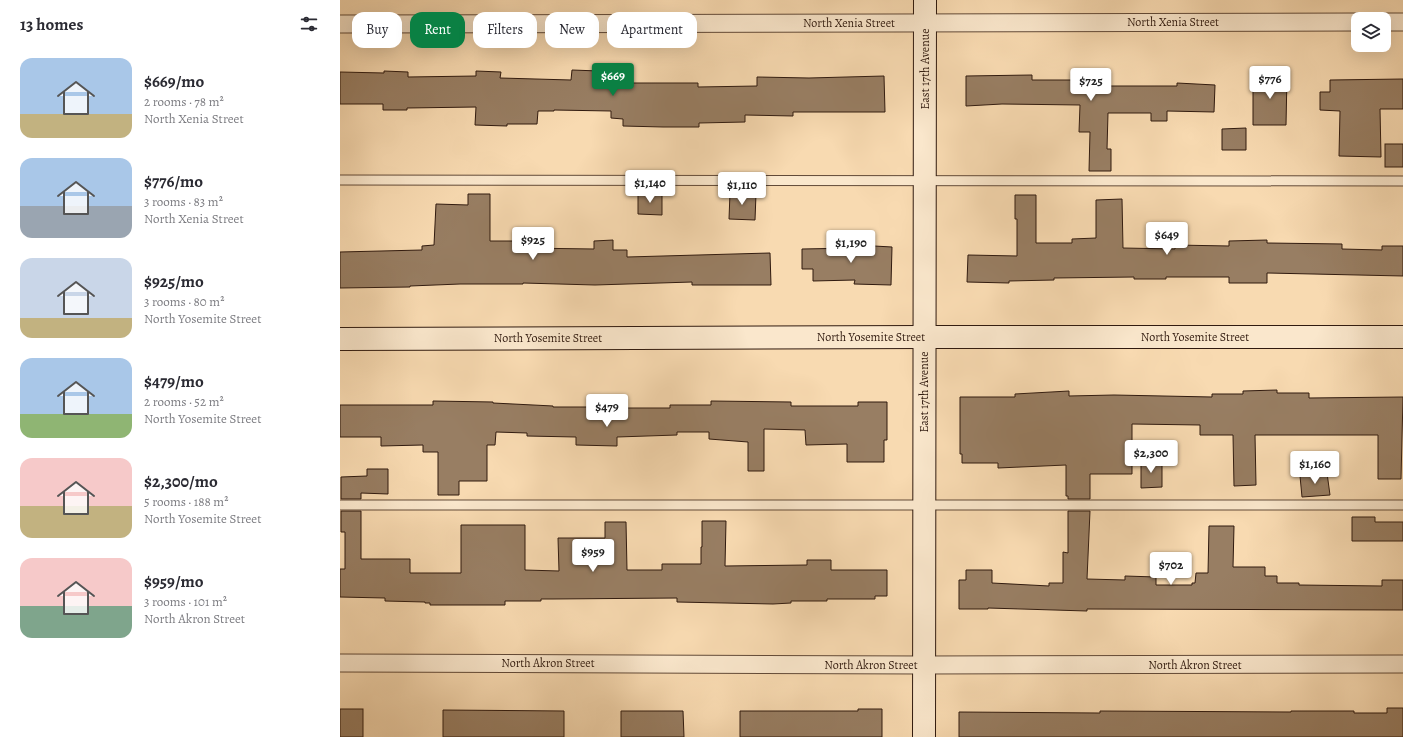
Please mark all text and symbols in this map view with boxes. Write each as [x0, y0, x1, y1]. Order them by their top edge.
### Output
chip: Buy [352, 12, 402, 48]
chip: Rent [410, 12, 465, 48]
chip: Filters [473, 12, 537, 48]
chip: New [545, 12, 599, 48]
chip: Apartment [607, 12, 697, 48]
map controls [1351, 12, 1391, 52]
button: layers [1351, 12, 1391, 52]
text: 13 homes [20, 13, 83, 36]
icon: filters [298, 13, 320, 35]
street label: North Xenia Street [1127, 14, 1219, 30]
street label: North Xenia Street [803, 15, 895, 31]
street label: East 17th Avenue [917, 28, 933, 110]
pin: $669 [589, 63, 637, 97]
pin: $776 [1246, 66, 1294, 100]
text: $669 [601, 67, 625, 84]
pin: $725 [1067, 68, 1115, 102]
text: $669/mo [144, 70, 204, 93]
text: $776 [1258, 70, 1282, 87]
text: $725 [1079, 72, 1103, 89]
icon: home [52, 74, 100, 122]
text: 2 rooms · 78 m² [144, 93, 224, 110]
text: North Xenia Street [144, 110, 244, 127]
text: $776/mo [144, 170, 203, 193]
pin: $1,140 [617, 170, 683, 204]
pin: $1,110 [709, 172, 775, 206]
icon: home [52, 174, 100, 222]
text: $1,140 [634, 174, 666, 191]
text: $1,110 [727, 176, 757, 193]
text: 3 rooms · 83 m² [144, 193, 223, 210]
text: North Xenia Street [144, 210, 244, 227]
pin: $649 [1143, 222, 1191, 256]
text: $649 [1155, 226, 1179, 243]
pin: $925 [509, 227, 557, 261]
pin: $1,190 [818, 230, 884, 264]
text: $925 [521, 231, 545, 248]
text: $1,190 [835, 234, 867, 251]
text: $925/mo [144, 270, 204, 293]
icon: home [52, 274, 100, 322]
text: 3 rooms · 80 m² [144, 293, 224, 310]
text: North Yosemite Street [144, 310, 261, 327]
street label: North Yosemite Street [817, 329, 925, 345]
street label: North Yosemite Street [1141, 329, 1249, 345]
street label: North Yosemite Street [494, 330, 602, 346]
street label: East 17th Avenue [916, 351, 932, 433]
text: $479/mo [144, 370, 204, 393]
icon: home [52, 374, 100, 422]
text: 2 rooms · 52 m² [144, 393, 224, 410]
pin: $479 [583, 394, 631, 428]
text: $479 [595, 398, 619, 415]
text: North Yosemite Street [144, 410, 261, 427]
pin: $2,300 [1118, 440, 1184, 474]
text: $2,300 [1134, 444, 1168, 461]
pin: $1,160 [1282, 451, 1348, 485]
text: $1,160 [1299, 455, 1331, 472]
text: $2,300/mo [144, 470, 218, 493]
icon: home [52, 474, 100, 522]
text: 5 rooms · 188 m² [144, 493, 228, 510]
text: North Yosemite Street [144, 510, 261, 527]
pin: $959 [569, 539, 617, 573]
text: $959 [581, 543, 605, 560]
pin: $702 [1147, 552, 1195, 586]
text: $702 [1159, 556, 1183, 573]
text: $959/mo [144, 570, 204, 593]
icon: home [52, 574, 100, 622]
text: 3 rooms · 101 m² [144, 593, 227, 610]
text: North Akron Street [144, 610, 245, 627]
street label: North Akron Street [501, 655, 595, 671]
street label: North Akron Street [824, 657, 918, 673]
street label: North Akron Street [1148, 657, 1242, 673]

